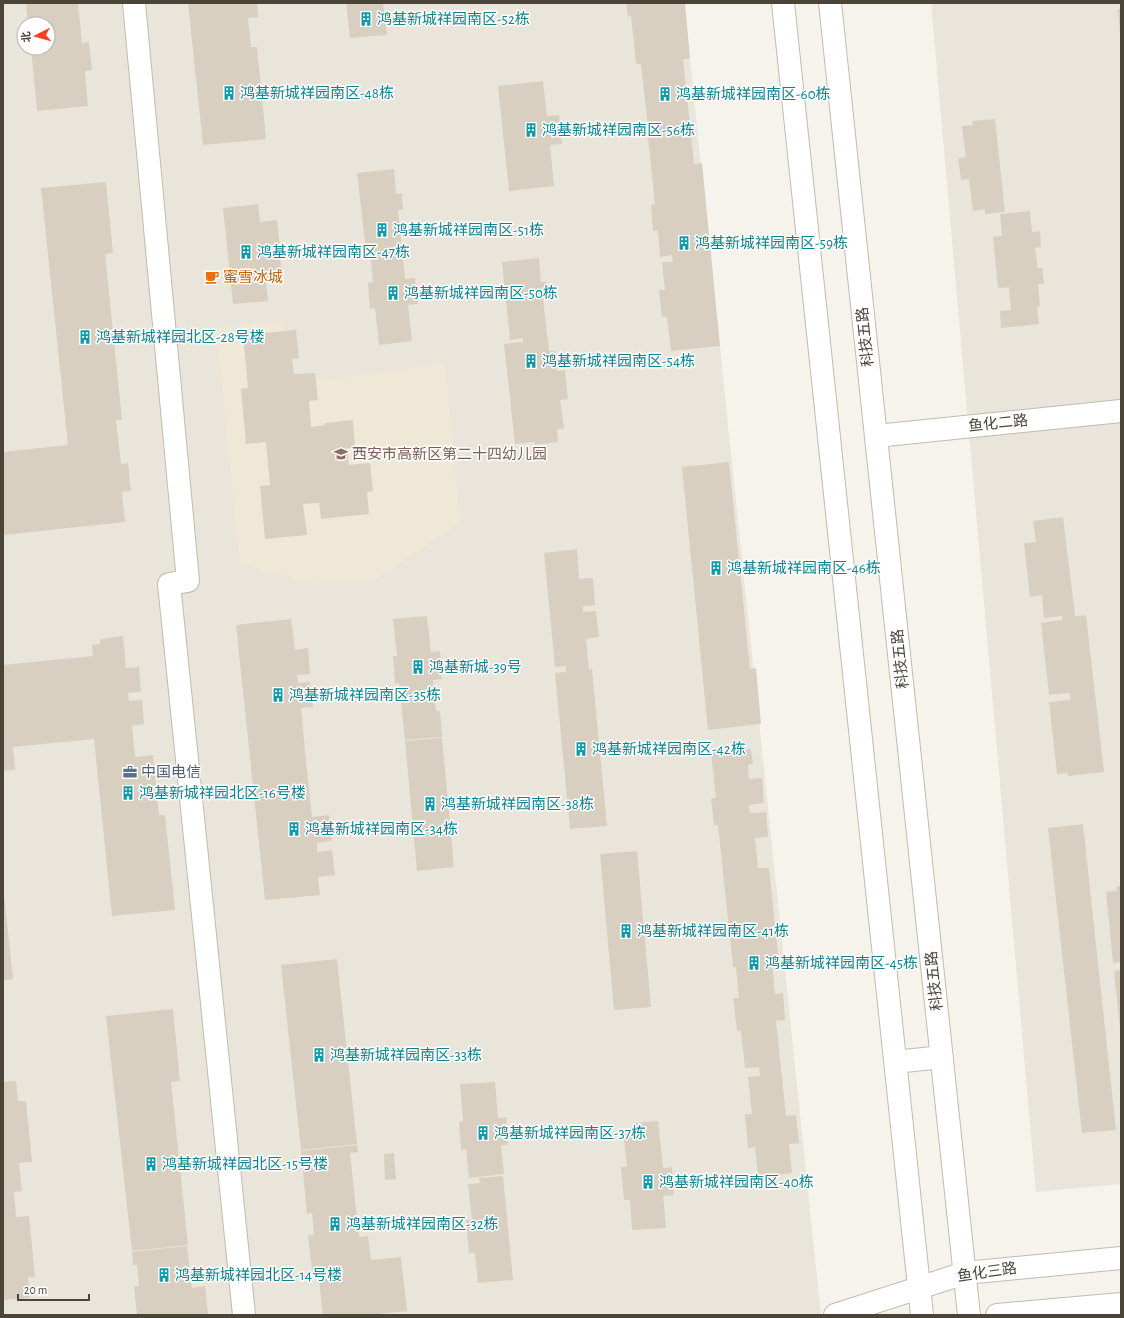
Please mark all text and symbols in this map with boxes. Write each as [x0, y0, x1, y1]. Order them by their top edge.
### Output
place label: 鸿基新城祥园南区-52栋 [377, 10, 530, 27]
building icon: 鸿基新城祥园南区-52栋 [358, 11, 374, 27]
north arrow [16, 16, 56, 56]
text: 北 [21, 31, 33, 43]
place label: 鸿基新城祥园南区-48栋 [240, 84, 394, 101]
building icon: 鸿基新城祥园南区-48栋 [221, 85, 237, 101]
place label: 鸿基新城祥园南区-60栋 [676, 85, 831, 102]
building icon: 鸿基新城祥园南区-60栋 [657, 86, 673, 102]
place label: 鸿基新城祥园南区-56栋 [542, 121, 695, 138]
building icon: 鸿基新城祥园南区-56栋 [523, 122, 539, 138]
place label: 鸿基新城祥园南区-51栋 [393, 221, 544, 238]
building icon: 鸿基新城祥园南区-51栋 [374, 222, 390, 238]
place label: 鸿基新城祥园南区-59栋 [695, 234, 848, 251]
building icon: 鸿基新城祥园南区-59栋 [676, 235, 692, 251]
place label: 鸿基新城祥园南区-47栋 [257, 243, 410, 260]
building icon: 鸿基新城祥园南区-47栋 [238, 244, 254, 260]
cafe icon: 蜜雪冰城 [204, 269, 220, 285]
place label: 蜜雪冰城 [223, 269, 283, 285]
place label: 鸿基新城祥园南区-50栋 [404, 284, 558, 301]
building icon: 鸿基新城祥园南区-50栋 [385, 285, 401, 301]
street label: 科技五路 [854, 306, 876, 368]
place label: 鸿基新城祥园北区-28号楼 [96, 328, 265, 345]
building icon: 鸿基新城祥园北区-28号楼 [77, 329, 93, 345]
place label: 鸿基新城祥园南区-54栋 [542, 352, 695, 369]
building icon: 鸿基新城祥园南区-54栋 [523, 353, 539, 369]
street label: 鱼化二路 [967, 411, 1029, 434]
school or university icon: 西安市高新区第二十四幼儿园 [333, 446, 349, 462]
place label: 西安市高新区第二十四幼儿园 [352, 446, 547, 462]
place label: 鸿基新城祥园南区-46栋 [727, 559, 881, 576]
building icon: 鸿基新城祥园南区-46栋 [708, 560, 724, 576]
street label: 科技五路 [889, 628, 911, 690]
building icon: 鸿基新城-39号 [410, 659, 426, 675]
place label: 鸿基新城-39号 [429, 659, 522, 675]
place label: 鸿基新城祥园南区-35栋 [289, 686, 441, 703]
building icon: 鸿基新城祥园南区-35栋 [270, 687, 286, 703]
place label: 鸿基新城祥园南区-42栋 [592, 740, 746, 757]
building icon: 鸿基新城祥园南区-42栋 [573, 741, 589, 757]
office icon: 中国电信 [122, 764, 138, 780]
place label: 中国电信 [141, 764, 201, 780]
place label: 鸿基新城祥园北区-16号楼 [139, 784, 306, 801]
building icon: 鸿基新城祥园北区-16号楼 [120, 785, 136, 801]
place label: 鸿基新城祥园南区-38栋 [441, 795, 594, 812]
building icon: 鸿基新城祥园南区-38栋 [422, 796, 438, 812]
place label: 鸿基新城祥园南区-34栋 [305, 820, 458, 837]
building icon: 鸿基新城祥园南区-34栋 [286, 821, 302, 837]
place label: 鸿基新城祥园南区-41栋 [637, 922, 789, 939]
building icon: 鸿基新城祥园南区-41栋 [618, 923, 634, 939]
street label: 科技五路 [923, 950, 945, 1012]
place label: 鸿基新城祥园南区-45栋 [765, 954, 918, 971]
building icon: 鸿基新城祥园南区-45栋 [746, 955, 762, 971]
place label: 鸿基新城祥园南区-33栋 [330, 1046, 482, 1063]
building icon: 鸿基新城祥园南区-33栋 [311, 1047, 327, 1063]
place label: 鸿基新城祥园南区-37栋 [494, 1124, 646, 1141]
building icon: 鸿基新城祥园南区-37栋 [475, 1125, 491, 1141]
place label: 鸿基新城祥园北区-15号楼 [162, 1155, 328, 1172]
building icon: 鸿基新城祥园北区-15号楼 [143, 1156, 159, 1172]
place label: 鸿基新城祥园南区-40栋 [659, 1173, 814, 1190]
building icon: 鸿基新城祥园南区-40栋 [640, 1174, 656, 1190]
place label: 鸿基新城祥园南区-32栋 [346, 1215, 499, 1232]
building icon: 鸿基新城祥园南区-32栋 [327, 1216, 343, 1232]
street label: 鱼化三路 [956, 1259, 1018, 1284]
place label: 鸿基新城祥园北区-14号楼 [175, 1266, 342, 1283]
building icon: 鸿基新城祥园北区-14号楼 [156, 1267, 172, 1283]
scale bar [18, 1276, 89, 1302]
text: 20 m [24, 1284, 47, 1296]

